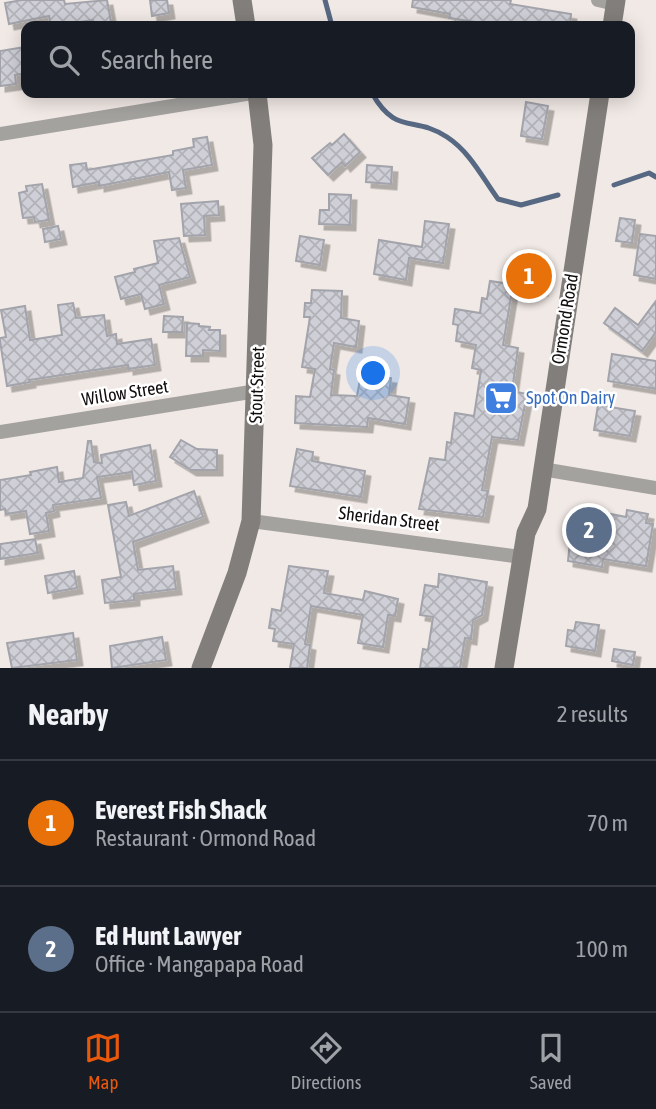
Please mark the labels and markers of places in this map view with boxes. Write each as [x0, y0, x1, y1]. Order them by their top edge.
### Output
pin: 1 [506, 250, 552, 302]
supermarket icon: Spot On Dairy [482, 379, 520, 417]
place label: Spot On Dairy [526, 387, 615, 408]
pin: 2 [566, 504, 612, 556]

